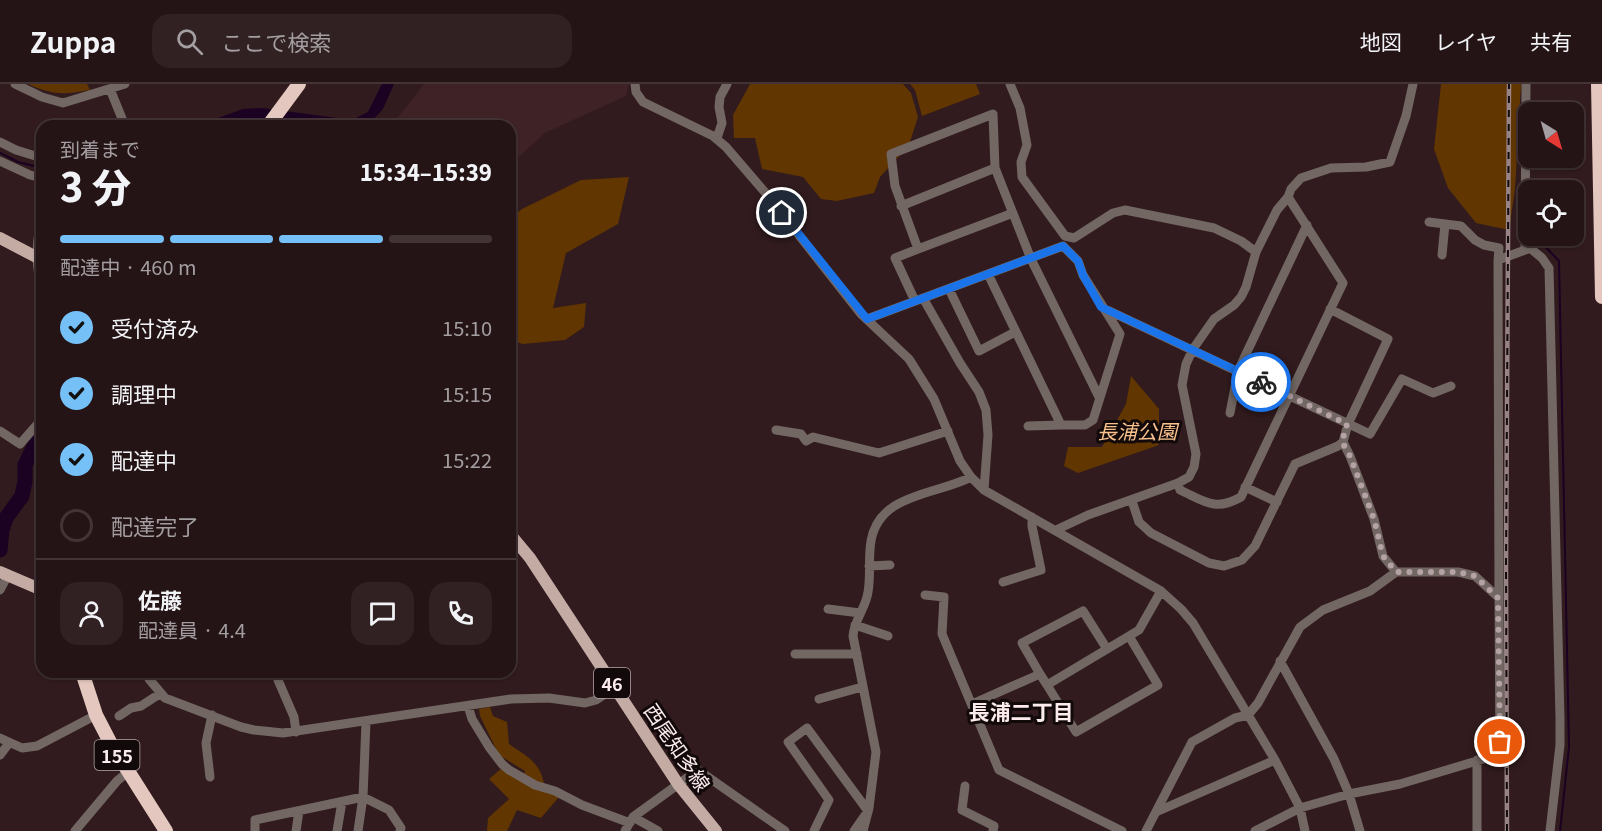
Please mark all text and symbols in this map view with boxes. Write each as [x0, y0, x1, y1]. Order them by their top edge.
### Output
search box [152, 14, 572, 68]
text: Zuppa [30, 21, 116, 61]
icon: search [173, 25, 206, 58]
text: ここで検索 [221, 25, 331, 57]
text: 地図 [1360, 26, 1402, 56]
text: レイヤ [1435, 26, 1497, 56]
text: 共有 [1530, 26, 1572, 56]
north arrow [1518, 102, 1584, 168]
map controls [1518, 102, 1584, 246]
text: 到着まで [60, 134, 140, 163]
text: 15:34–15:39 [360, 155, 492, 187]
text: 3 分 [60, 157, 131, 213]
button: locate [1518, 180, 1584, 246]
pin [756, 187, 807, 238]
icon: home [765, 196, 798, 229]
text: 配達中 · 460 m [60, 252, 196, 281]
icon: check [60, 311, 93, 344]
text: 受付済み [111, 311, 199, 343]
text: 15:10 [442, 313, 492, 342]
courier [1231, 352, 1291, 412]
icon: bike [1245, 366, 1278, 399]
icon: check [60, 377, 93, 410]
text: 調理中 [111, 377, 177, 409]
text: 15:15 [442, 379, 492, 408]
park label: 長浦公園 [1097, 416, 1180, 445]
icon: check [60, 443, 93, 476]
text: 配達中 [111, 443, 177, 475]
text: 15:22 [442, 445, 492, 474]
text: 配達完了 [111, 509, 199, 541]
button: person [60, 582, 123, 645]
button: chat [351, 582, 414, 645]
button: phone [429, 582, 492, 645]
text: 佐藤 [138, 583, 182, 615]
text: 配達員 · 4.4 [138, 615, 246, 644]
road number: 46 [594, 668, 630, 698]
district label: 長浦二丁目 [969, 696, 1074, 726]
street label: 西尾知多線 [638, 697, 718, 797]
pin [1474, 716, 1525, 767]
icon: bag [1483, 725, 1516, 758]
road number: 155 [94, 740, 140, 770]

